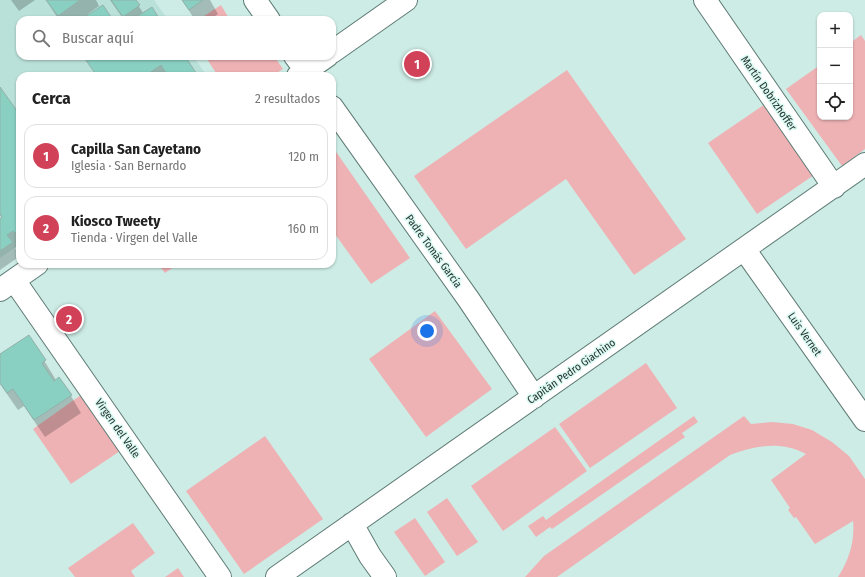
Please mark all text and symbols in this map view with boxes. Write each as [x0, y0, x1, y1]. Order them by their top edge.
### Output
map controls [817, 12, 853, 120]
button: + [817, 12, 853, 48]
search box [16, 16, 336, 60]
icon: search [30, 27, 52, 49]
text: Buscar aquí [62, 29, 134, 47]
button: − [817, 48, 853, 84]
pin: 1 [404, 49, 430, 79]
street label: Martín Dobrizhoffer [738, 53, 799, 133]
button: locate [817, 84, 853, 120]
text: Cerca [32, 88, 71, 109]
text: 2 resultados [255, 91, 320, 106]
text: Capilla San Cayetano [71, 140, 201, 158]
text: 1 [43, 149, 49, 164]
text: 120 m [288, 149, 319, 164]
text: Iglesia · San Bernardo [71, 158, 186, 173]
text: Kiosco Tweety [71, 212, 160, 230]
street label: Padre Tomás García [403, 212, 465, 290]
text: 2 [43, 221, 49, 236]
text: 160 m [288, 221, 319, 236]
text: Tienda · Virgen del Valle [71, 230, 198, 245]
pin: 2 [56, 304, 82, 334]
street label: Luis Vernet [785, 310, 824, 359]
your location [417, 321, 437, 341]
street label: Capitán Pedro Giachino [525, 336, 618, 407]
street label: Virgen del Valle [92, 396, 143, 460]

